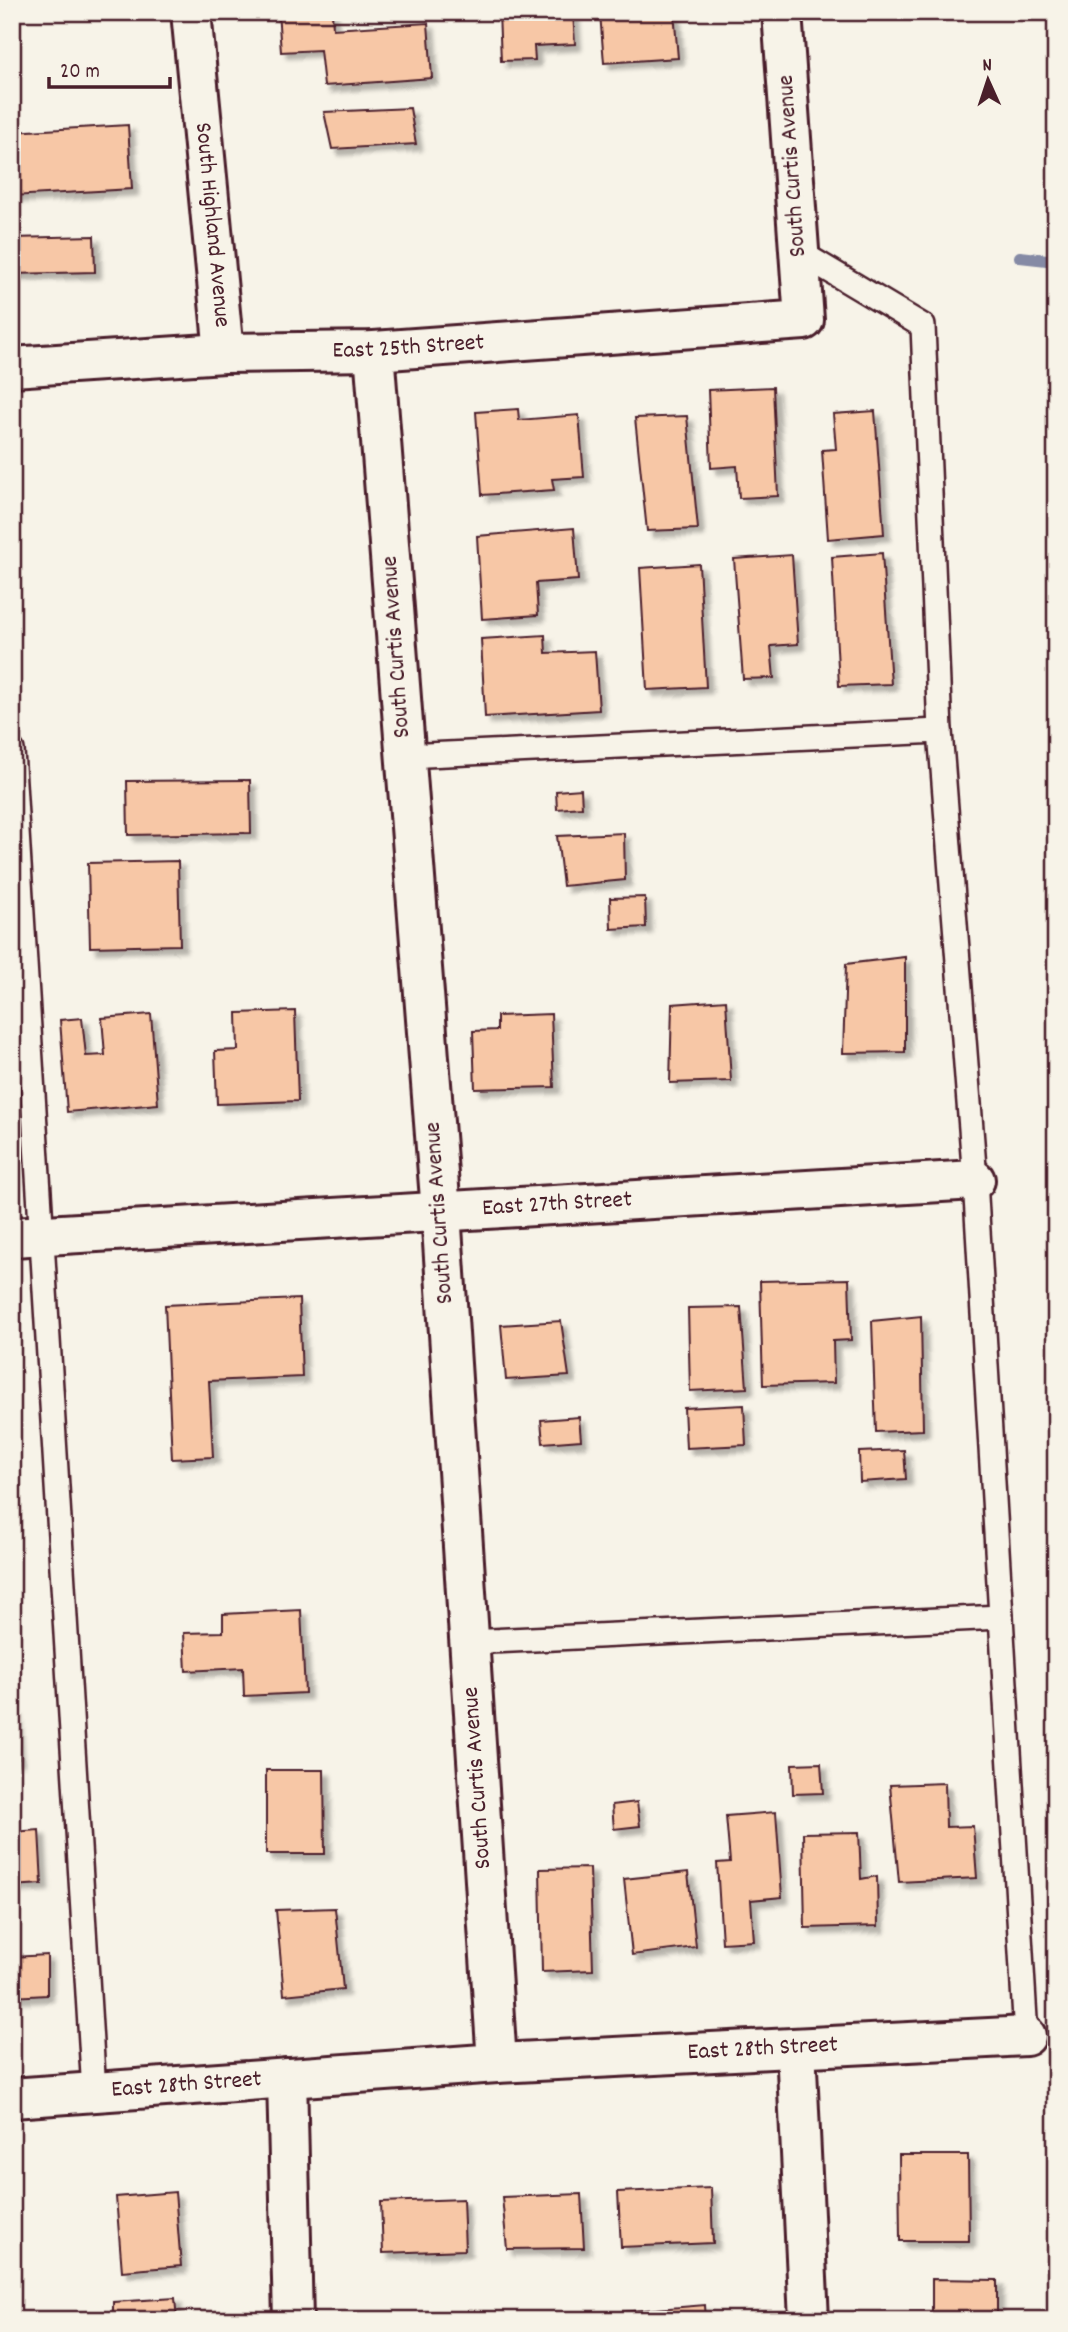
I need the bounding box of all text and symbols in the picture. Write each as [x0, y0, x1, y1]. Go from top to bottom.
scale bar [49, 46, 170, 90]
north arrow [953, 46, 1023, 116]
text: N [982, 53, 993, 80]
text: 20 m [60, 58, 100, 88]
street label: South Curtis Avenue [770, 74, 816, 258]
street label: South Highland Avenue [185, 121, 238, 329]
street label: East 25th Street [332, 326, 486, 369]
street label: South Curtis Avenue [374, 555, 420, 739]
street label: South Curtis Avenue [417, 1121, 463, 1305]
street label: East 27th Street [481, 1183, 633, 1226]
street label: South Curtis Avenue [455, 1686, 501, 1870]
street label: East 28th Street [687, 2029, 839, 2070]
street label: East 28th Street [110, 2063, 263, 2108]

